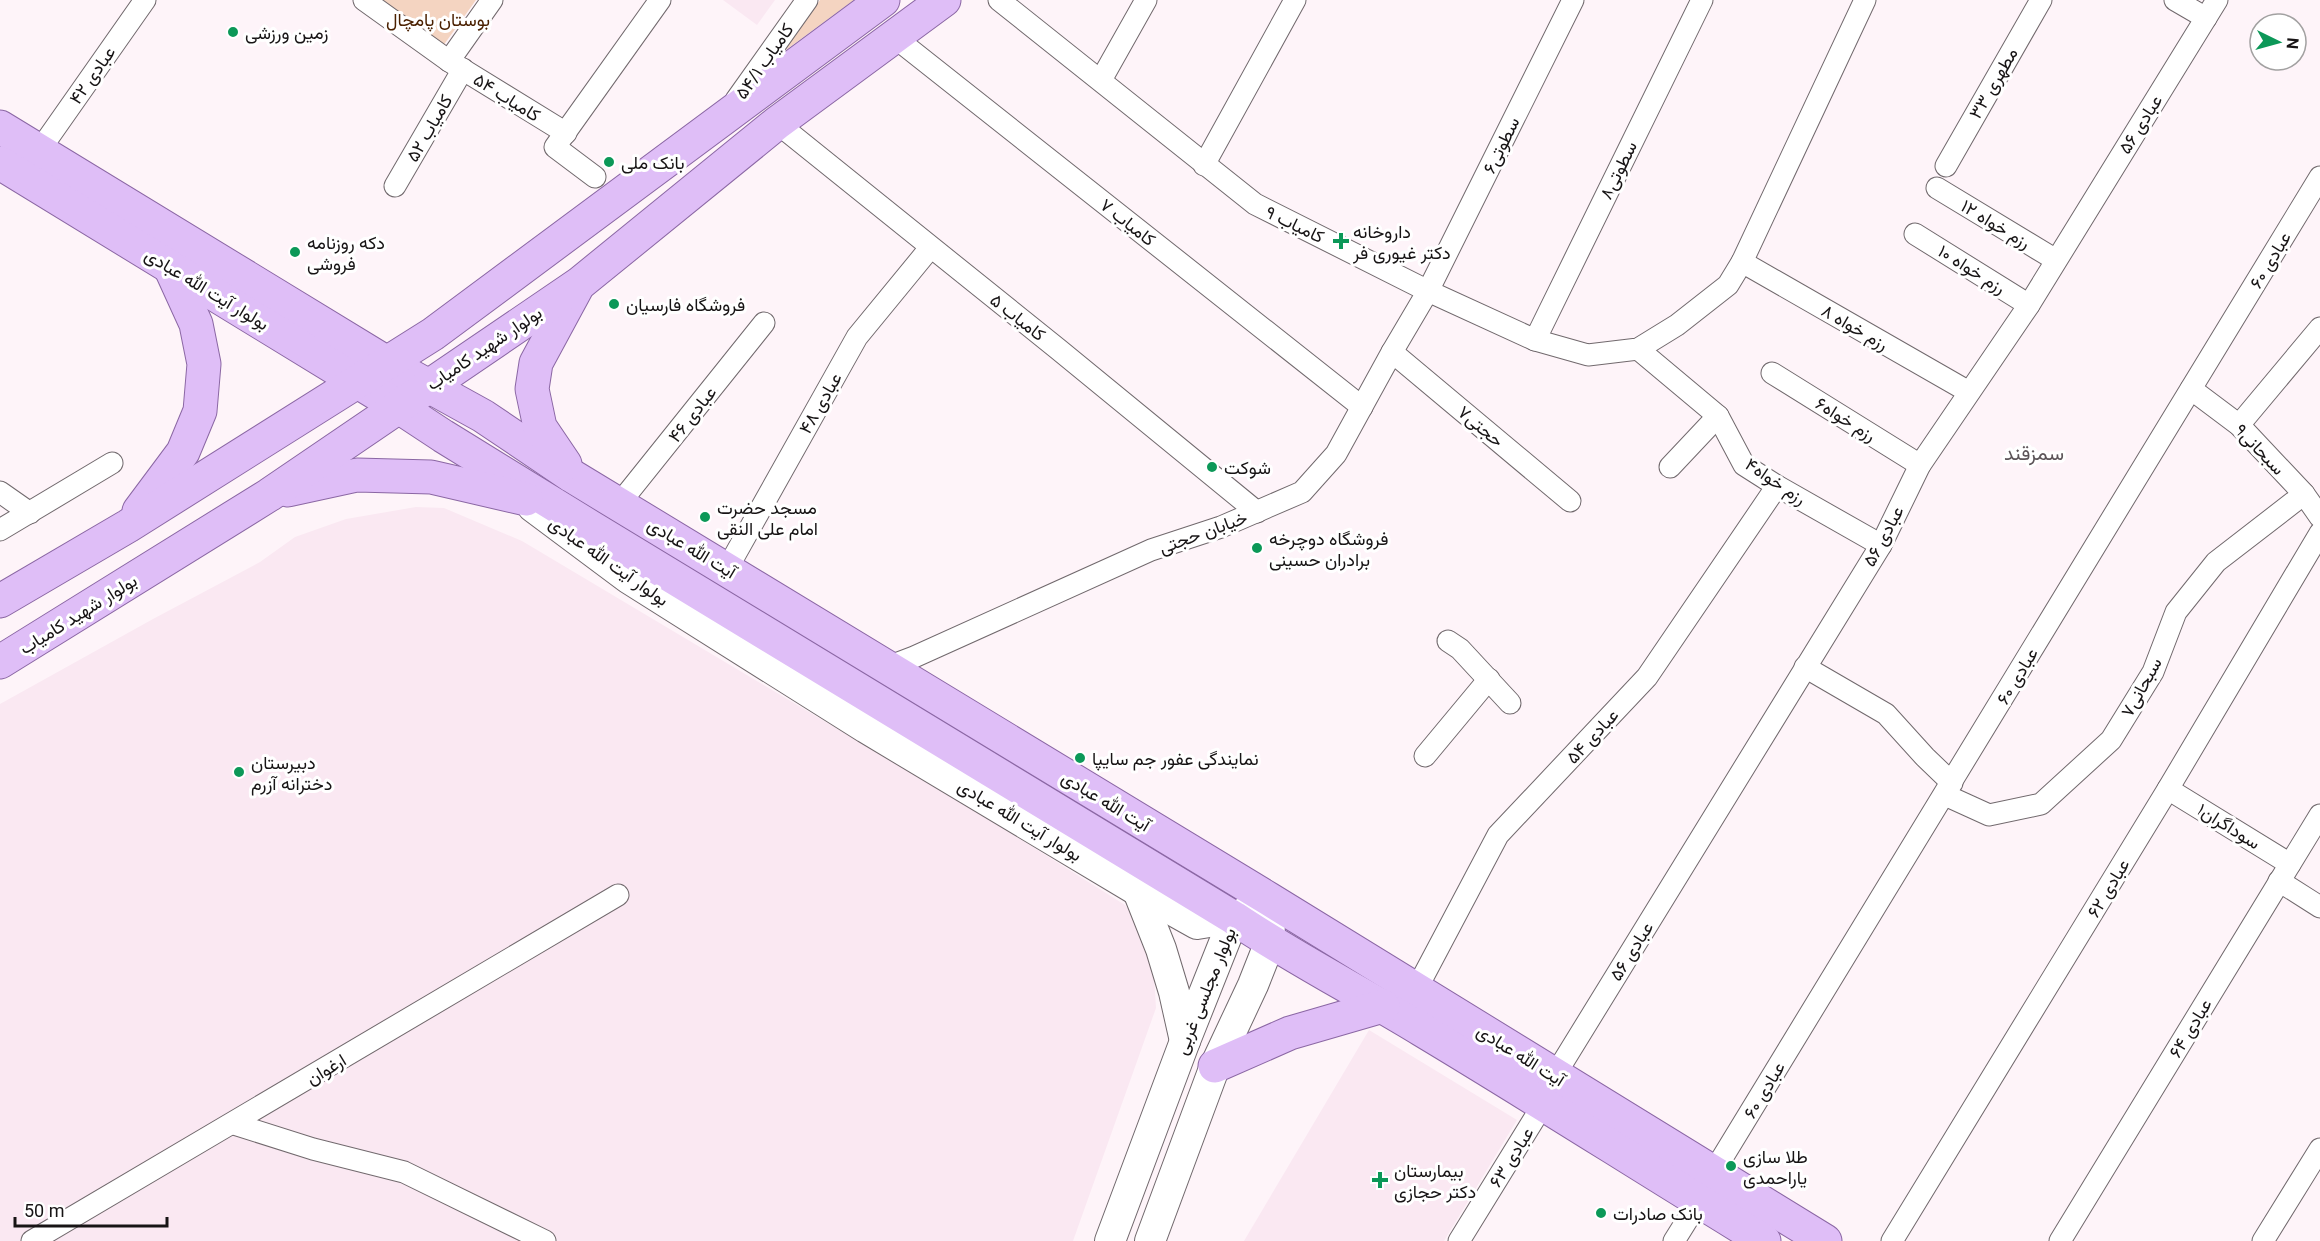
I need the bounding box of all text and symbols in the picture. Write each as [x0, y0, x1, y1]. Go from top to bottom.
park label: بوستان پامچال [386, 9, 490, 32]
north arrow [2248, 12, 2308, 72]
street label: کامیاب ۵۴/۱ [730, 19, 798, 103]
place label: زمین ورزشی [245, 22, 328, 44]
marker: زمین ورزشی [226, 25, 240, 39]
text: N [2282, 37, 2302, 50]
street label: عبادی ۴۲ [65, 42, 120, 109]
street label: مطهری ۳۳ [1964, 44, 2023, 123]
street label: کامیاب ۵۴ [470, 68, 544, 126]
street label: کامیاب ۵۲ [401, 91, 457, 165]
street label: عبادی ۵۶ [2114, 91, 2167, 158]
street label: سطوتی۶ [1478, 113, 1525, 177]
street label: سطوتی۸ [1595, 137, 1642, 203]
place label: بانک ملی [621, 152, 685, 174]
marker: بانک ملی [602, 155, 616, 169]
street label: کامیاب ۷ [1096, 194, 1160, 250]
street label: رزم خواه ۱۲ [1956, 195, 2035, 255]
street label: کامیاب ۹ [1262, 201, 1328, 247]
place label: داروخانه دکتر غیوری فر [1352, 221, 1451, 264]
street label: عبادی ۶۰ [2245, 228, 2296, 293]
place label: دکه روزنامه فروشی [307, 232, 385, 275]
marker: داروخانه دکتر غیوری فر [1334, 234, 1348, 248]
street label: رزم خواه ۱۰ [1933, 240, 2010, 300]
street label: بولوار آیت الله عبادی [141, 244, 273, 335]
marker: دکه روزنامه فروشی [288, 245, 302, 259]
street label: کامیاب ۵ [986, 289, 1050, 345]
place label: فروشگاه فارسیان [626, 294, 745, 316]
marker: فروشگاه فارسیان [607, 297, 621, 311]
street label: رزم خواه ۸ [1817, 300, 1892, 356]
street label: بولوار شهید کامیاب [422, 302, 546, 395]
street label: عبادی ۴۸ [794, 369, 847, 438]
street label: عبادی ۴۶ [664, 382, 721, 447]
street label: رزم خواه۶ [1811, 392, 1880, 447]
street label: حجتی۷ [1453, 401, 1508, 452]
street label: سبحانی۹ [2230, 419, 2289, 480]
district label: سمزقند [2004, 441, 2064, 466]
street label: رزم خواه۴ [1741, 453, 1810, 511]
place label: شوكت [1224, 457, 1271, 479]
marker: شوكت [1205, 460, 1219, 474]
place label: مسجد حضرت امام علی النقی [717, 497, 818, 541]
street label: عبادی ۵۶ [1858, 502, 1909, 570]
street label: خیابان حجتی [1156, 506, 1250, 559]
marker: مسجد حضرت امام علی النقی [698, 510, 712, 524]
street label: بولوار آیت الله عبادی [545, 512, 673, 611]
street label: آیت الله عبادی [643, 513, 742, 584]
place label: فروشگاه دوچرخه برادران حسینی [1269, 528, 1388, 571]
marker: فروشگاه دوچرخه برادران حسینی [1250, 541, 1264, 555]
street label: بولوار شهید کامیاب [15, 570, 141, 659]
street label: عبادی ۶۰ [1992, 644, 2043, 709]
street label: سبحانی۷ [2116, 654, 2167, 721]
street label: عبادی ۵۴ [1561, 704, 1623, 768]
place label: نمایندگی عفور جم سایپا [1092, 748, 1259, 771]
marker: نمایندگی عفور جم سایپا [1073, 751, 1087, 765]
place label: دبیرستان دخترانه آزرم [251, 752, 332, 796]
marker: دبیرستان دخترانه آزرم [232, 765, 246, 779]
street label: آیت الله عبادی [1057, 766, 1156, 837]
street label: بولوار آیت الله عبادی [954, 775, 1086, 866]
street label: سوداگران۱ [2193, 798, 2264, 854]
street label: عبادی ۶۲ [2082, 855, 2134, 921]
street label: عبادی ۵۶ [1605, 918, 1658, 985]
street label: بولوار مجلسی غربی [1170, 925, 1241, 1058]
street label: عبادی ۶۴ [2164, 995, 2217, 1062]
street label: آیت الله عبادی [1473, 1020, 1570, 1092]
street label: ارغوان [302, 1049, 350, 1090]
street label: عبادی ۶۰ [1739, 1058, 1790, 1123]
street label: عبادی ۶۳ [1484, 1123, 1538, 1191]
place label: طلا سازی یاراحمدی [1743, 1146, 1808, 1189]
marker: طلا سازی یاراحمدی [1724, 1159, 1738, 1173]
place label: بیمارستان دکتر حجازی [1394, 1160, 1476, 1203]
marker: بیمارستان دکتر حجازی [1371, 1171, 1389, 1189]
scale bar [15, 1190, 166, 1228]
text: 50 m [24, 1200, 64, 1221]
place label: بانک صادرات [1613, 1203, 1703, 1225]
marker: بانک صادرات [1594, 1206, 1608, 1220]

